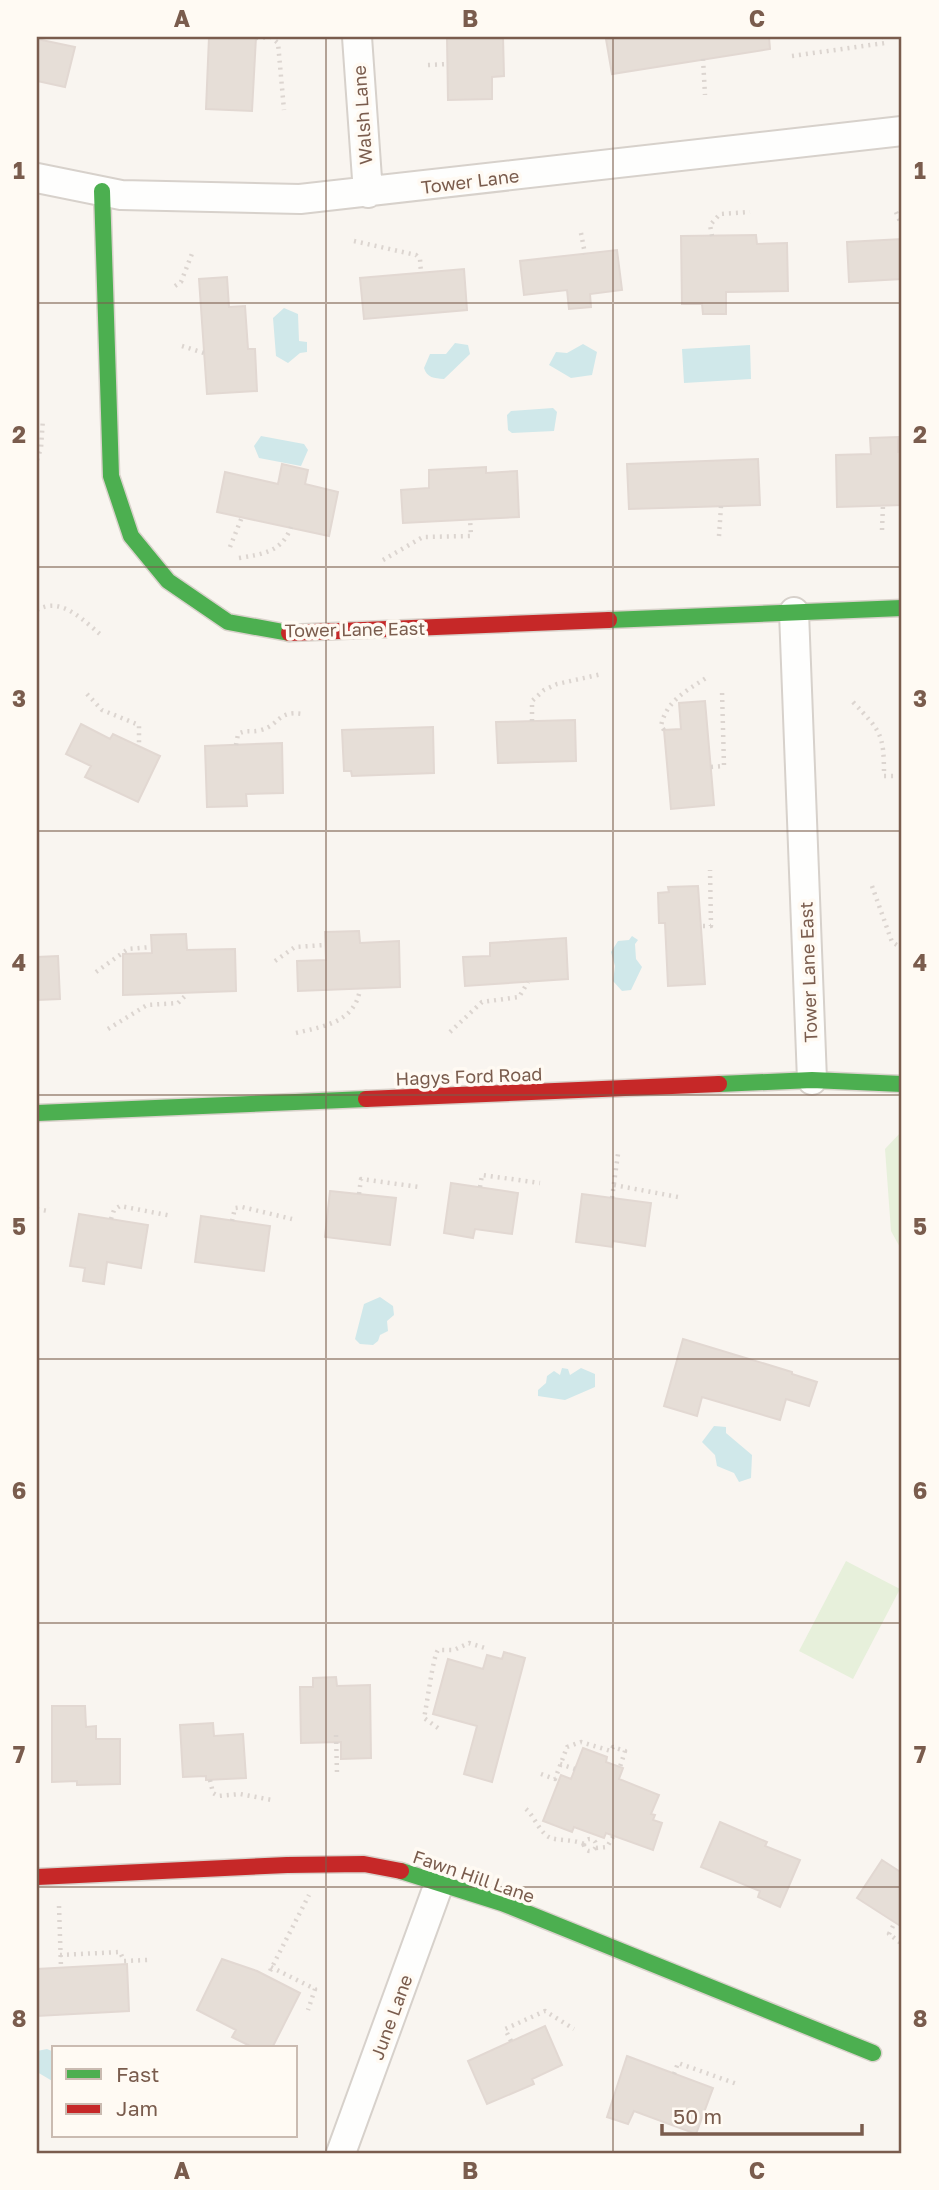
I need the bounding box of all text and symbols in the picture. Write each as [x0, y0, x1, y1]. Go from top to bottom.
text: A [174, 4, 191, 32]
text: B [462, 4, 478, 32]
text: C [749, 4, 765, 32]
street label: Walsh Lane [348, 64, 376, 166]
text: 1 [13, 156, 25, 184]
text: 1 [914, 156, 926, 184]
street label: Tower Lane [420, 164, 520, 198]
text: 2 [12, 420, 26, 448]
text: 2 [913, 420, 927, 448]
street label: Tower Lane East [284, 617, 426, 641]
text: 3 [12, 684, 26, 712]
text: 3 [913, 684, 927, 712]
street label: Tower Lane East [795, 901, 821, 1043]
text: 4 [12, 948, 26, 976]
text: 4 [913, 948, 927, 976]
street label: Hagys Ford Road [395, 1062, 543, 1090]
text: 5 [12, 1212, 26, 1240]
text: 5 [913, 1212, 927, 1240]
text: 6 [12, 1476, 26, 1504]
text: 6 [913, 1476, 927, 1504]
text: 7 [13, 1740, 25, 1768]
text: 7 [914, 1740, 926, 1768]
street label: Fawn Hill Lane [410, 1845, 538, 1907]
street label: June Lane [365, 1971, 417, 2063]
text: 8 [12, 2004, 26, 2032]
text: 8 [913, 2004, 927, 2032]
legend [52, 2046, 298, 2138]
text: Fast [116, 2061, 159, 2087]
scale bar [662, 2092, 862, 2136]
text: Jam [116, 2095, 158, 2121]
text: 50 m [673, 2103, 722, 2129]
text: A [174, 2156, 191, 2184]
text: B [462, 2156, 478, 2184]
text: C [749, 2156, 765, 2184]

